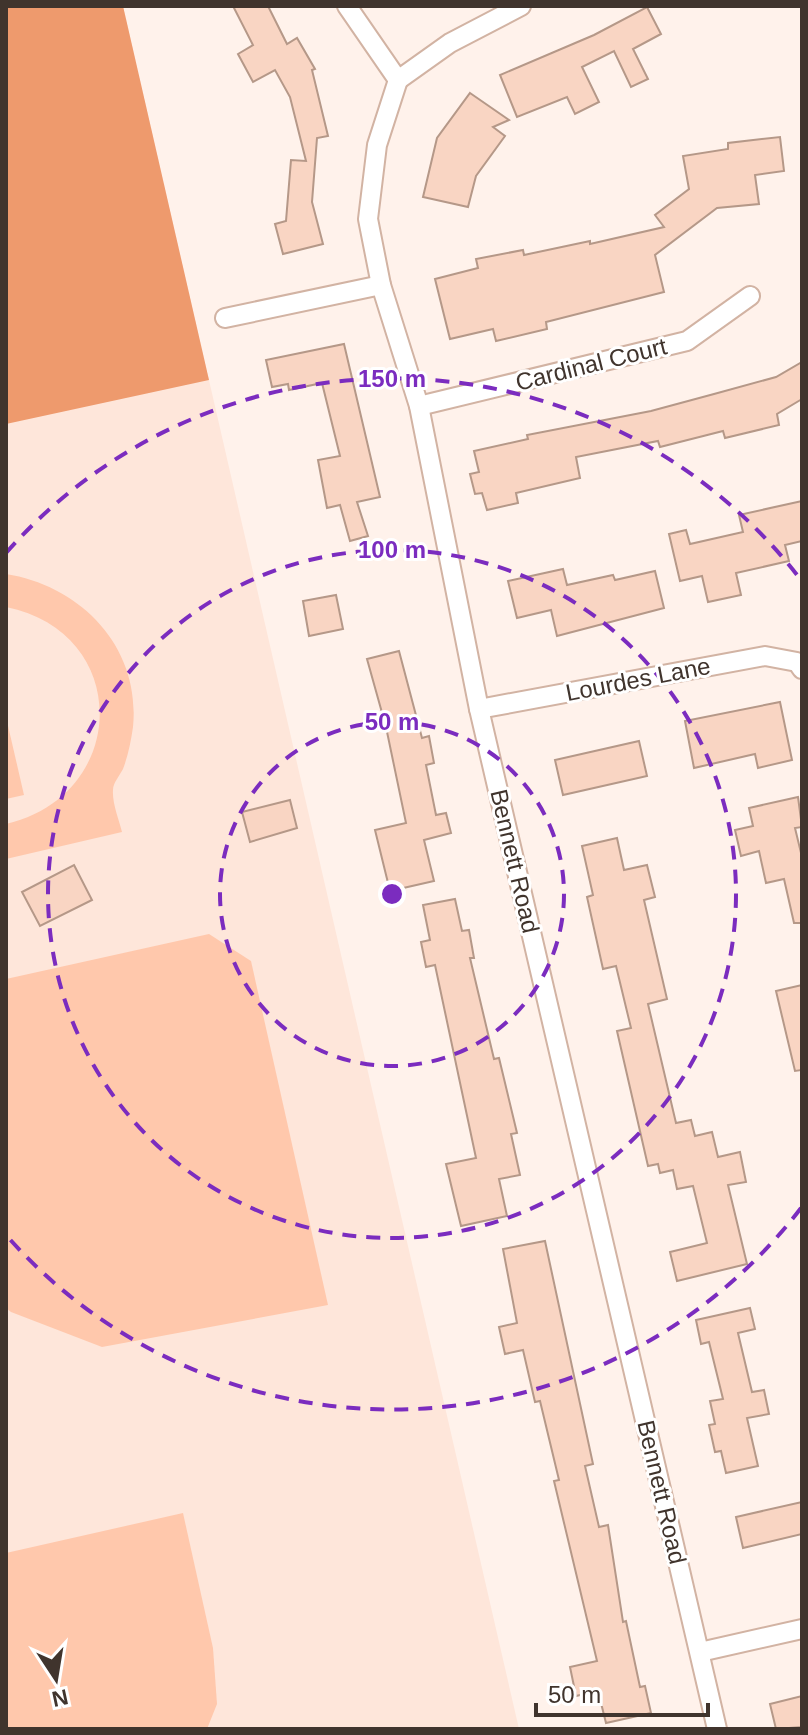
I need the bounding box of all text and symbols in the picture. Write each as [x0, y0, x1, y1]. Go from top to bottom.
street label: Cardinal Court [513, 332, 670, 396]
text: 150 m [358, 365, 426, 392]
text: 100 m [358, 536, 426, 563]
street label: Lourdes Lane [563, 652, 713, 706]
text: 50 m [365, 708, 419, 735]
street label: Bennett Road [485, 786, 545, 936]
centre of rings [378, 880, 406, 908]
street label: Bennett Road [632, 1417, 692, 1567]
north arrow [16, 1639, 96, 1719]
scale bar [536, 1667, 708, 1717]
text: 50 m [548, 1681, 601, 1708]
text: N [50, 1684, 70, 1712]

